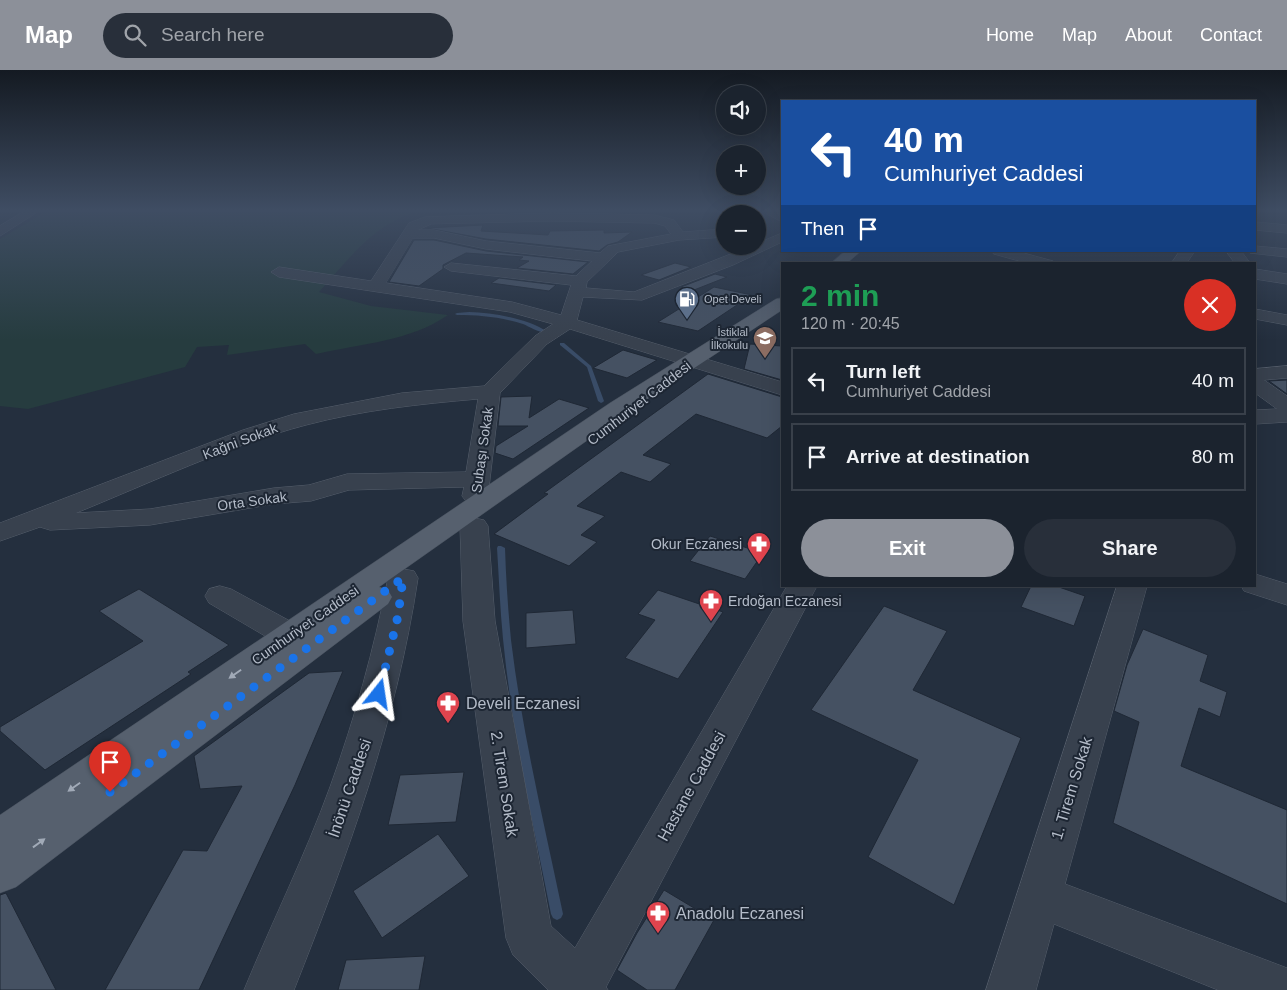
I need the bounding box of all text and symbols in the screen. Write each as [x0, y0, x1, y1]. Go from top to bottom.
search box [103, 13, 453, 58]
text: Map [25, 21, 73, 48]
icon: search [121, 21, 149, 49]
text: Search here [161, 24, 265, 45]
text: Home [986, 25, 1034, 45]
text: Map [1062, 25, 1097, 45]
text: About [1125, 25, 1172, 45]
text: Contact [1200, 25, 1262, 45]
map controls [716, 85, 766, 255]
button: sound [716, 85, 766, 135]
icon: left [801, 120, 866, 185]
text: 40 m [884, 120, 964, 159]
button: + [716, 145, 766, 195]
text: Cumhuriyet Caddesi [884, 161, 1083, 186]
button: − [716, 205, 766, 255]
icon: arrive [854, 215, 882, 243]
text: Then [801, 218, 844, 239]
text: 2 min [801, 279, 879, 312]
button: close [1184, 279, 1236, 331]
fuel station icon: Opet Develi [674, 286, 700, 320]
place label: Opet Develi [704, 293, 761, 305]
text: 120 m · 20:45 [801, 315, 900, 332]
school or university icon: İstiklal İlkokulu [752, 325, 778, 359]
place label: İstiklal İlkokulu [711, 326, 748, 351]
street label: Cumhuriyet Caddesi [584, 358, 694, 448]
text: Turn left [846, 361, 921, 382]
icon: left [803, 367, 831, 395]
text: 40 m [1192, 370, 1234, 391]
text: Cumhuriyet Caddesi [846, 383, 991, 400]
street label: Subaşı Sokak [468, 405, 496, 494]
street label: Kağni Sokak [200, 419, 280, 463]
icon: arrive [803, 443, 831, 471]
text: Arrive at destination [846, 446, 1030, 467]
text: 80 m [1192, 446, 1234, 467]
street label: Orta Sokak [216, 488, 289, 514]
button: Exit [801, 519, 1014, 577]
button: Share [1024, 519, 1236, 577]
pharmacy icon: Okur Eczanesi [746, 531, 772, 565]
place label: Okur Eczanesi [651, 536, 742, 552]
street label: Cumhuriyet Caddesi [248, 582, 362, 668]
pharmacy icon: Erdoğan Eczanesi [698, 588, 724, 622]
place label: Erdoğan Eczanesi [728, 593, 842, 609]
position arrow [352, 667, 404, 719]
one-way arrow [229, 668, 242, 679]
pharmacy icon: Develi Eczanesi [435, 690, 461, 724]
place label: Develi Eczanesi [466, 695, 580, 712]
street label: Hastane Caddesi [654, 728, 729, 844]
street label: 2. Tirem Sokak [488, 730, 521, 839]
street label: 1. Tirem Sokak [1048, 734, 1095, 842]
street label: İnönü Caddesi [324, 736, 374, 840]
pin [89, 741, 131, 792]
icon: arrive [96, 748, 124, 776]
one-way arrow [67, 782, 81, 792]
one-way arrow [32, 838, 46, 848]
pharmacy icon: Anadolu Eczanesi [645, 900, 671, 934]
place label: Anadolu Eczanesi [676, 905, 804, 922]

